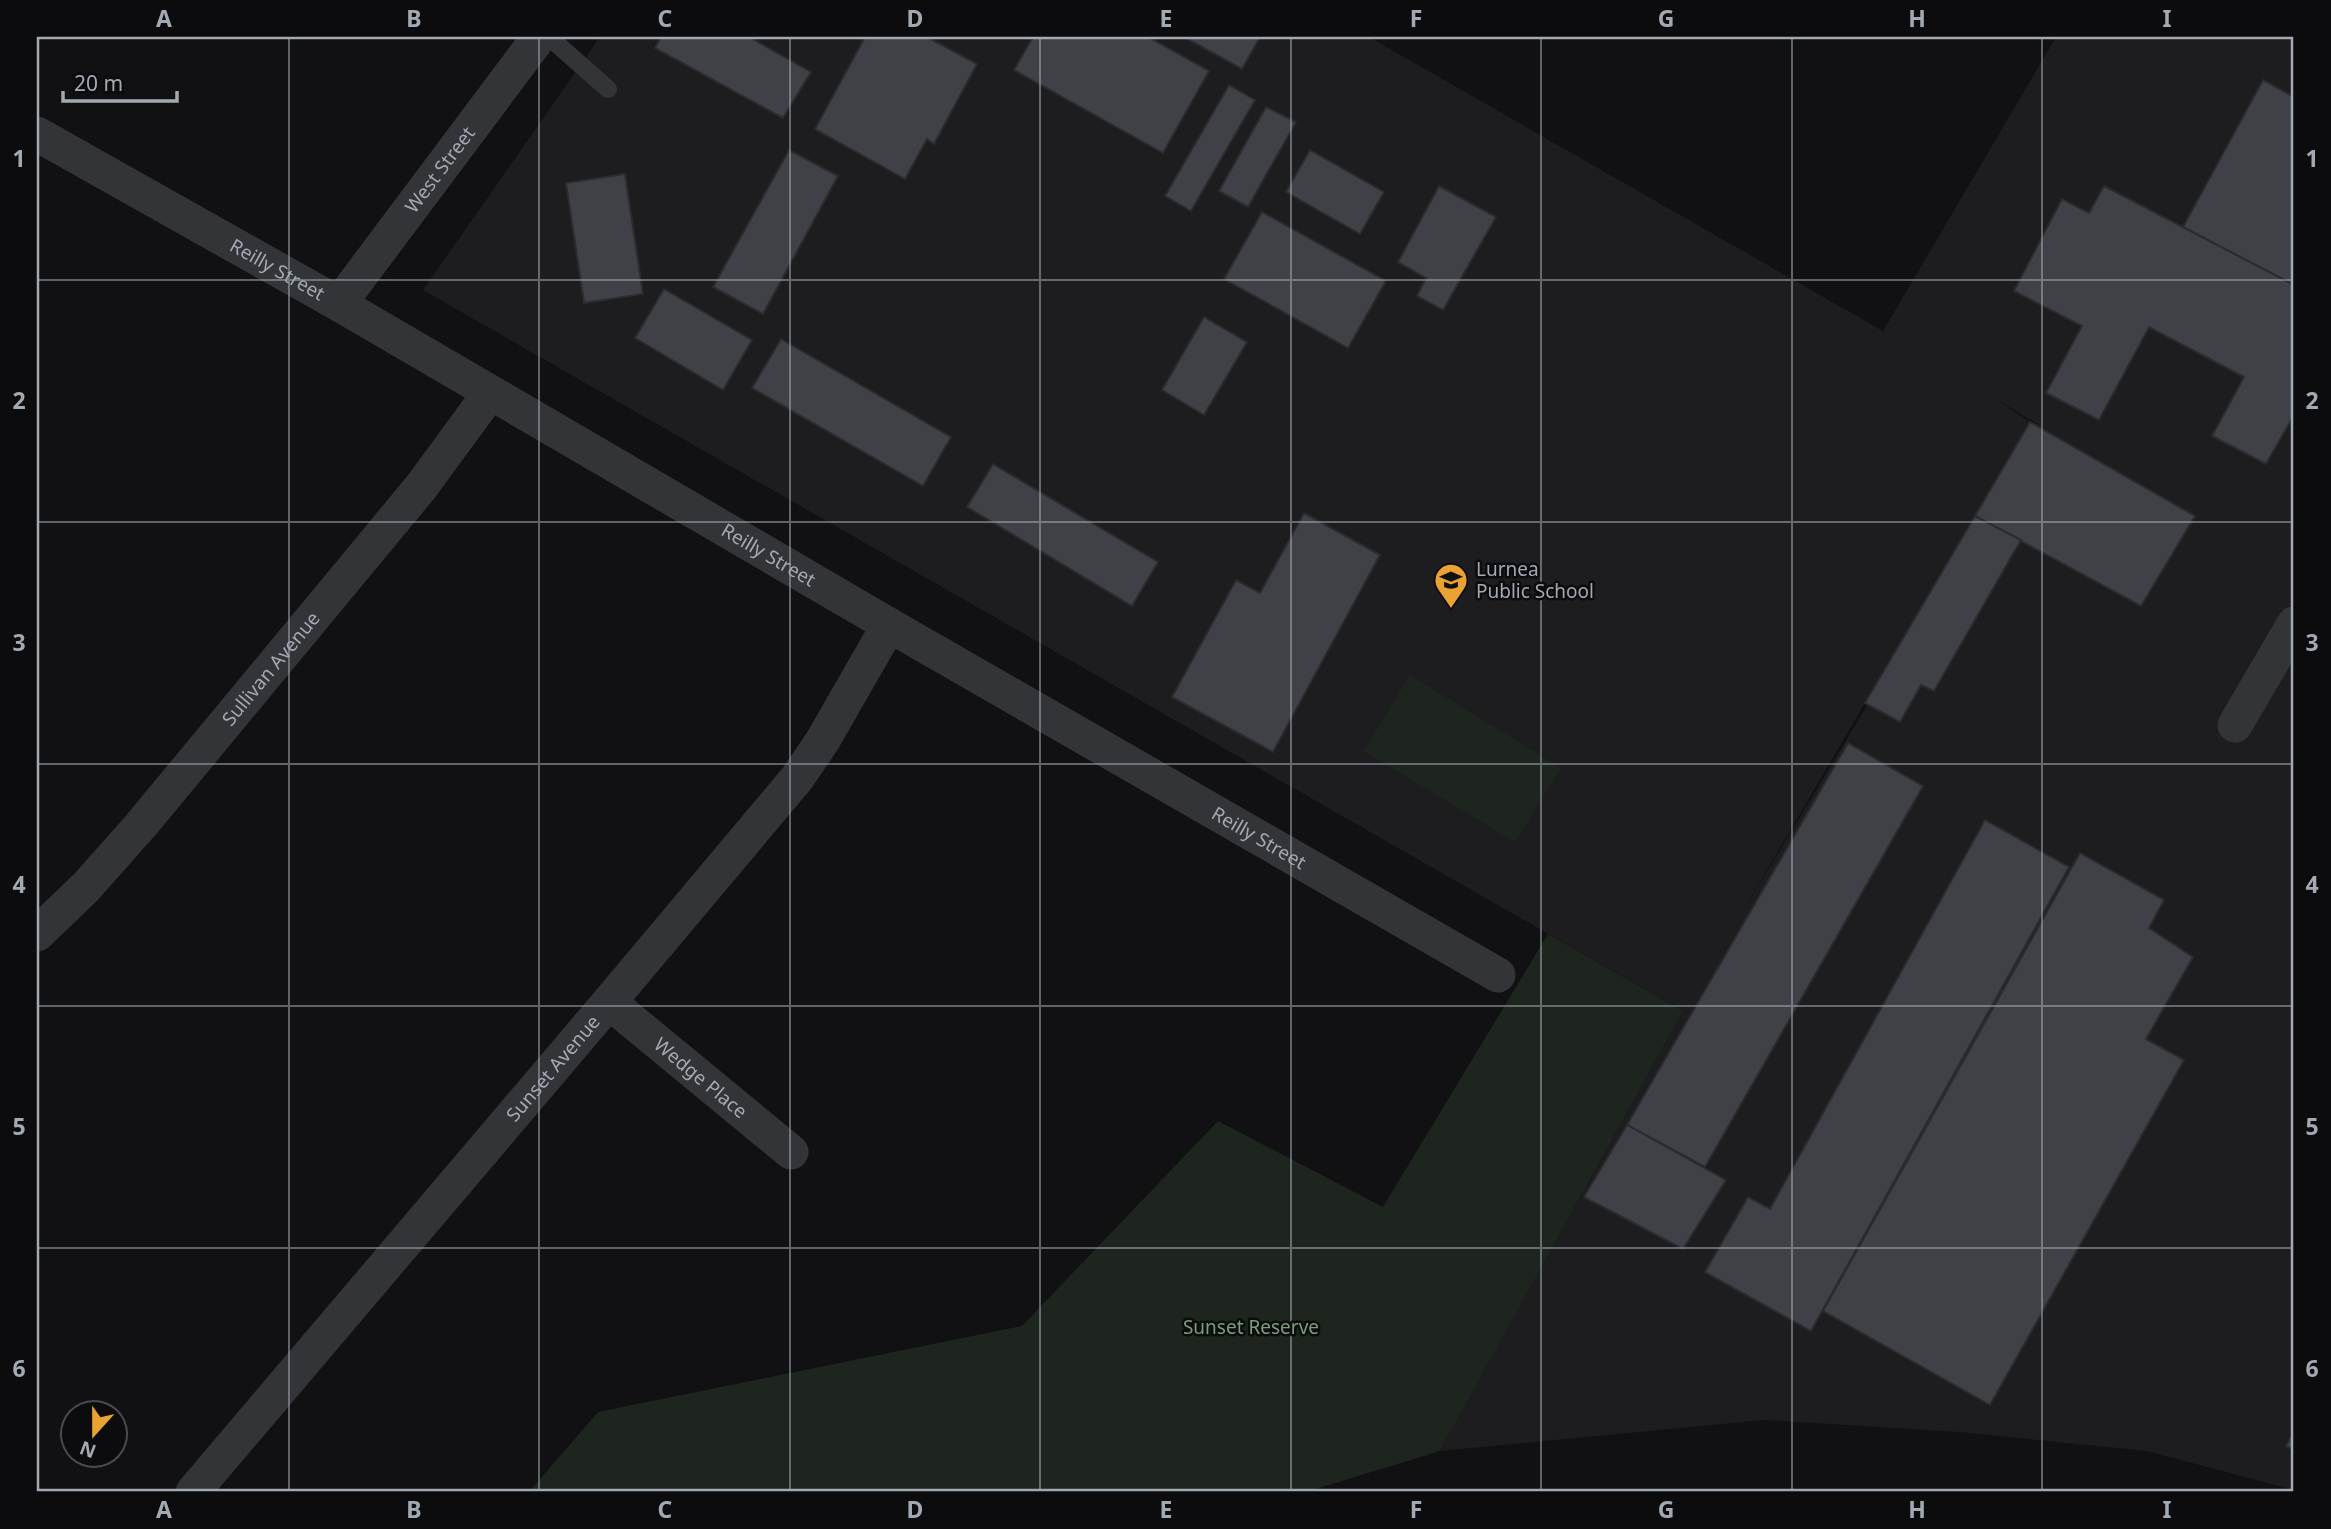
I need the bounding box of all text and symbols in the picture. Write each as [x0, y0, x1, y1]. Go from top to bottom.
text: A [156, 2, 172, 34]
text: B [406, 2, 422, 34]
text: C [658, 2, 673, 34]
text: D [907, 2, 923, 34]
text: E [1160, 2, 1172, 34]
text: F [1410, 2, 1422, 34]
text: G [1658, 2, 1674, 34]
text: H [1908, 2, 1926, 34]
text: I [2163, 2, 2172, 34]
scale bar [63, 60, 177, 104]
text: 20 m [74, 69, 123, 97]
street label: West Street [399, 121, 481, 218]
text: 1 [12, 142, 26, 174]
text: 1 [2305, 142, 2319, 174]
street label: Reilly Street [225, 232, 330, 307]
text: 2 [12, 384, 26, 416]
text: 2 [2305, 384, 2319, 416]
street label: Reilly Street [717, 517, 821, 593]
place label: Lurnea Public School [1476, 556, 1594, 604]
school or university icon: Lurnea Public School [1432, 561, 1470, 610]
street label: Sullivan Avenue [216, 606, 326, 731]
text: 3 [12, 626, 26, 658]
text: 3 [2305, 626, 2319, 658]
street label: Reilly Street [1207, 800, 1311, 875]
text: 4 [12, 868, 26, 900]
text: 4 [2305, 868, 2319, 900]
street label: Sunset Avenue [500, 1009, 606, 1127]
street label: Wedge Place [649, 1031, 753, 1124]
text: 5 [12, 1110, 26, 1142]
text: 5 [2305, 1110, 2319, 1142]
park label: Sunset Reserve [1183, 1314, 1319, 1340]
text: 6 [12, 1352, 26, 1384]
text: 6 [2305, 1352, 2319, 1384]
north arrow [60, 1400, 130, 1470]
text: N [76, 1435, 100, 1465]
text: A [156, 1493, 172, 1525]
text: B [406, 1493, 422, 1525]
text: C [658, 1493, 673, 1525]
text: D [907, 1493, 923, 1525]
text: E [1160, 1493, 1172, 1525]
text: F [1410, 1493, 1422, 1525]
text: G [1658, 1493, 1674, 1525]
text: H [1908, 1493, 1926, 1525]
text: I [2163, 1493, 2172, 1525]

